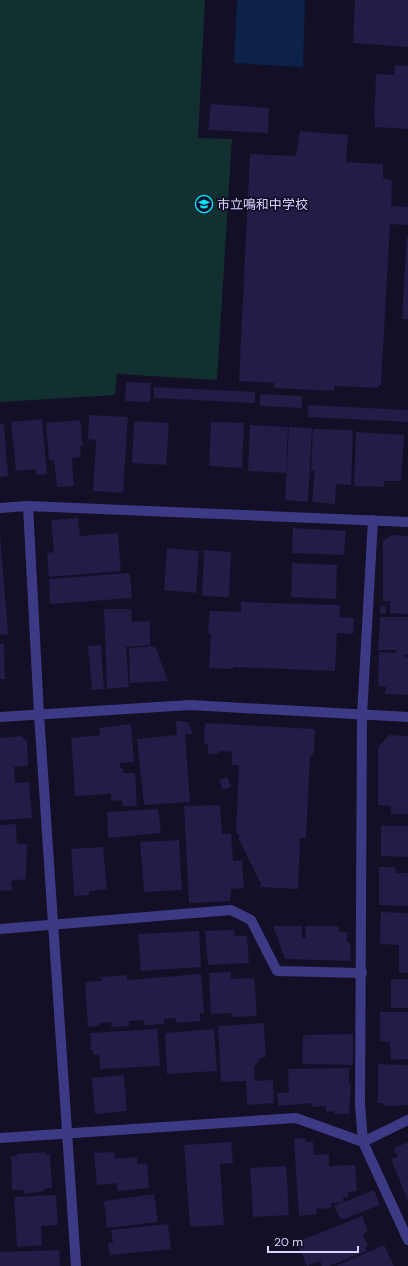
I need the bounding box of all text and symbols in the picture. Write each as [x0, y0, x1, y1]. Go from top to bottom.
school or university icon: 市立鳴和中学校 [194, 194, 214, 214]
place label: 市立鳴和中学校 [217, 196, 308, 213]
scale bar [268, 1228, 358, 1254]
text: 20 m [274, 1234, 303, 1250]

